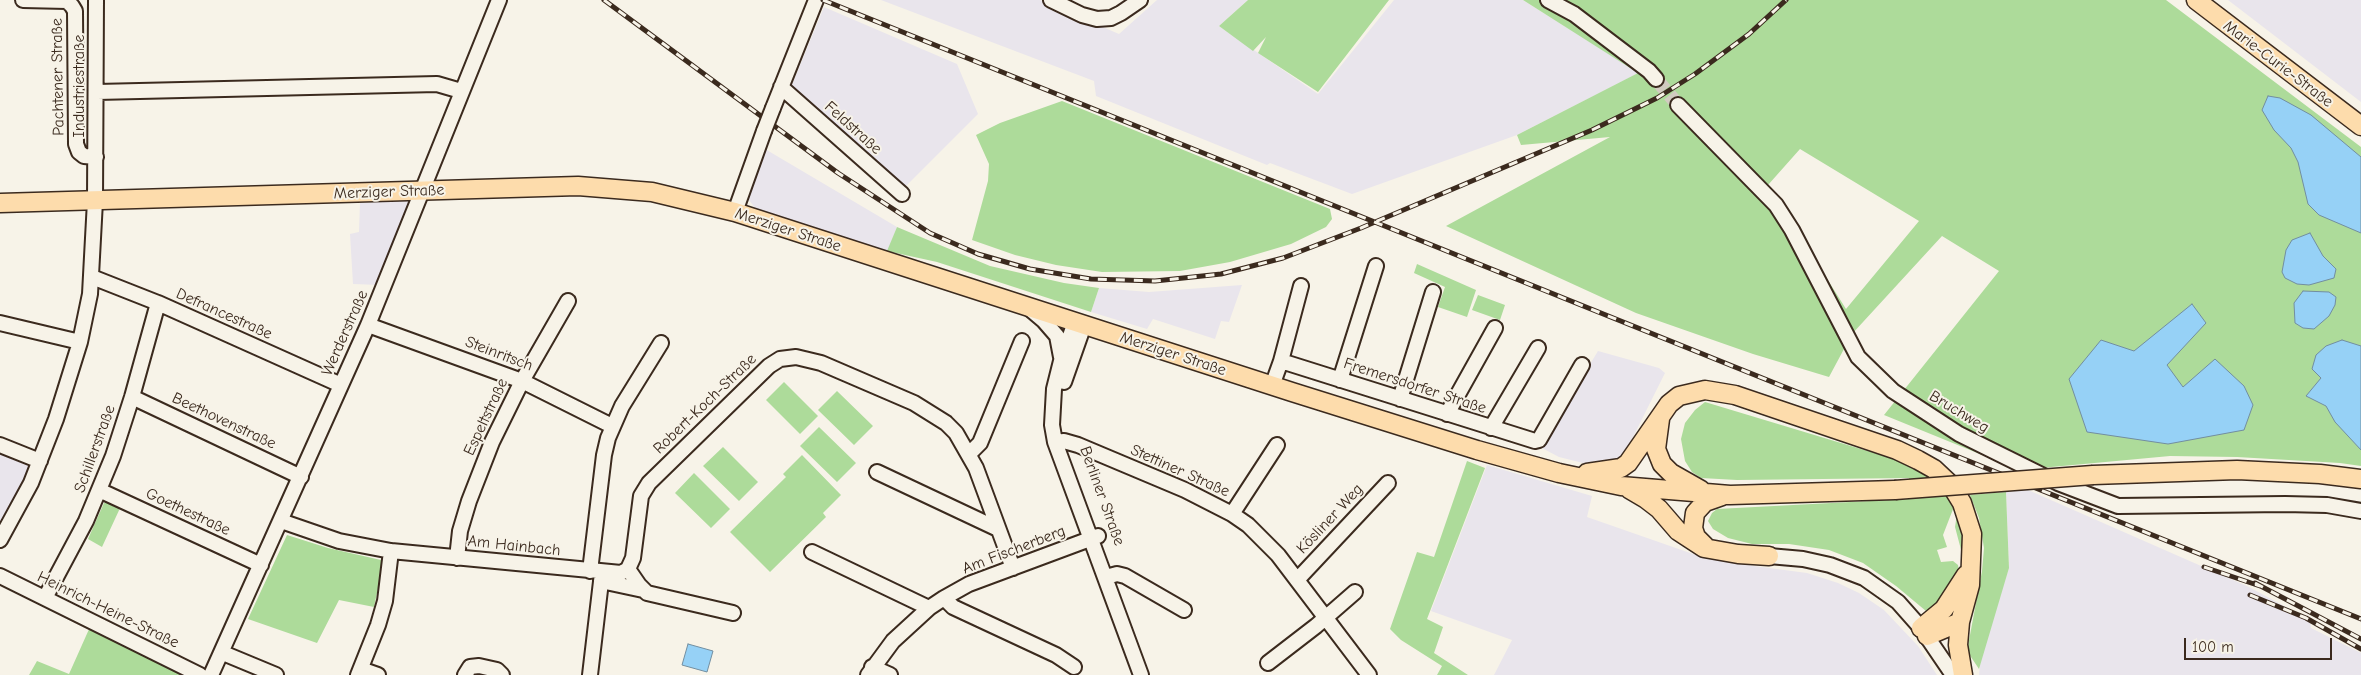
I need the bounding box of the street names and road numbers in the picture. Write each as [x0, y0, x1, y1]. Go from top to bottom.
street label: Marie-Curie-Straße [2219, 16, 2337, 112]
street label: Pachtener Straße [47, 18, 69, 136]
street label: Industriestraße [69, 35, 89, 137]
street label: Feldstraße [820, 97, 886, 159]
street label: Merziger Straße [333, 180, 445, 204]
street label: Merziger Straße [732, 204, 844, 256]
street label: Defrancestraße [173, 284, 275, 344]
street label: Werderstraße [318, 287, 372, 379]
street label: Merziger Straße [1117, 328, 1229, 380]
street label: Steinritsch [462, 332, 536, 376]
street label: Robert-Koch-Straße [649, 350, 761, 458]
street label: Fremersdorfer Straße [1341, 354, 1489, 418]
street label: Espeltstraße [460, 375, 512, 459]
street label: Bruchweg [1926, 387, 1992, 437]
street label: Beethovenstraße [169, 389, 279, 453]
street label: Schillerstraße [70, 402, 120, 496]
street label: Stettiner Straße [1127, 441, 1233, 501]
street label: Berliner Straße [1075, 444, 1129, 548]
street label: Kösliner Weg [1293, 480, 1367, 558]
street label: Goethestraße [143, 484, 233, 540]
street label: Am Fischerberg [960, 522, 1068, 578]
street label: Am Hainbach [467, 532, 561, 560]
street label: Heinrich-Heine-Straße [34, 567, 182, 653]

